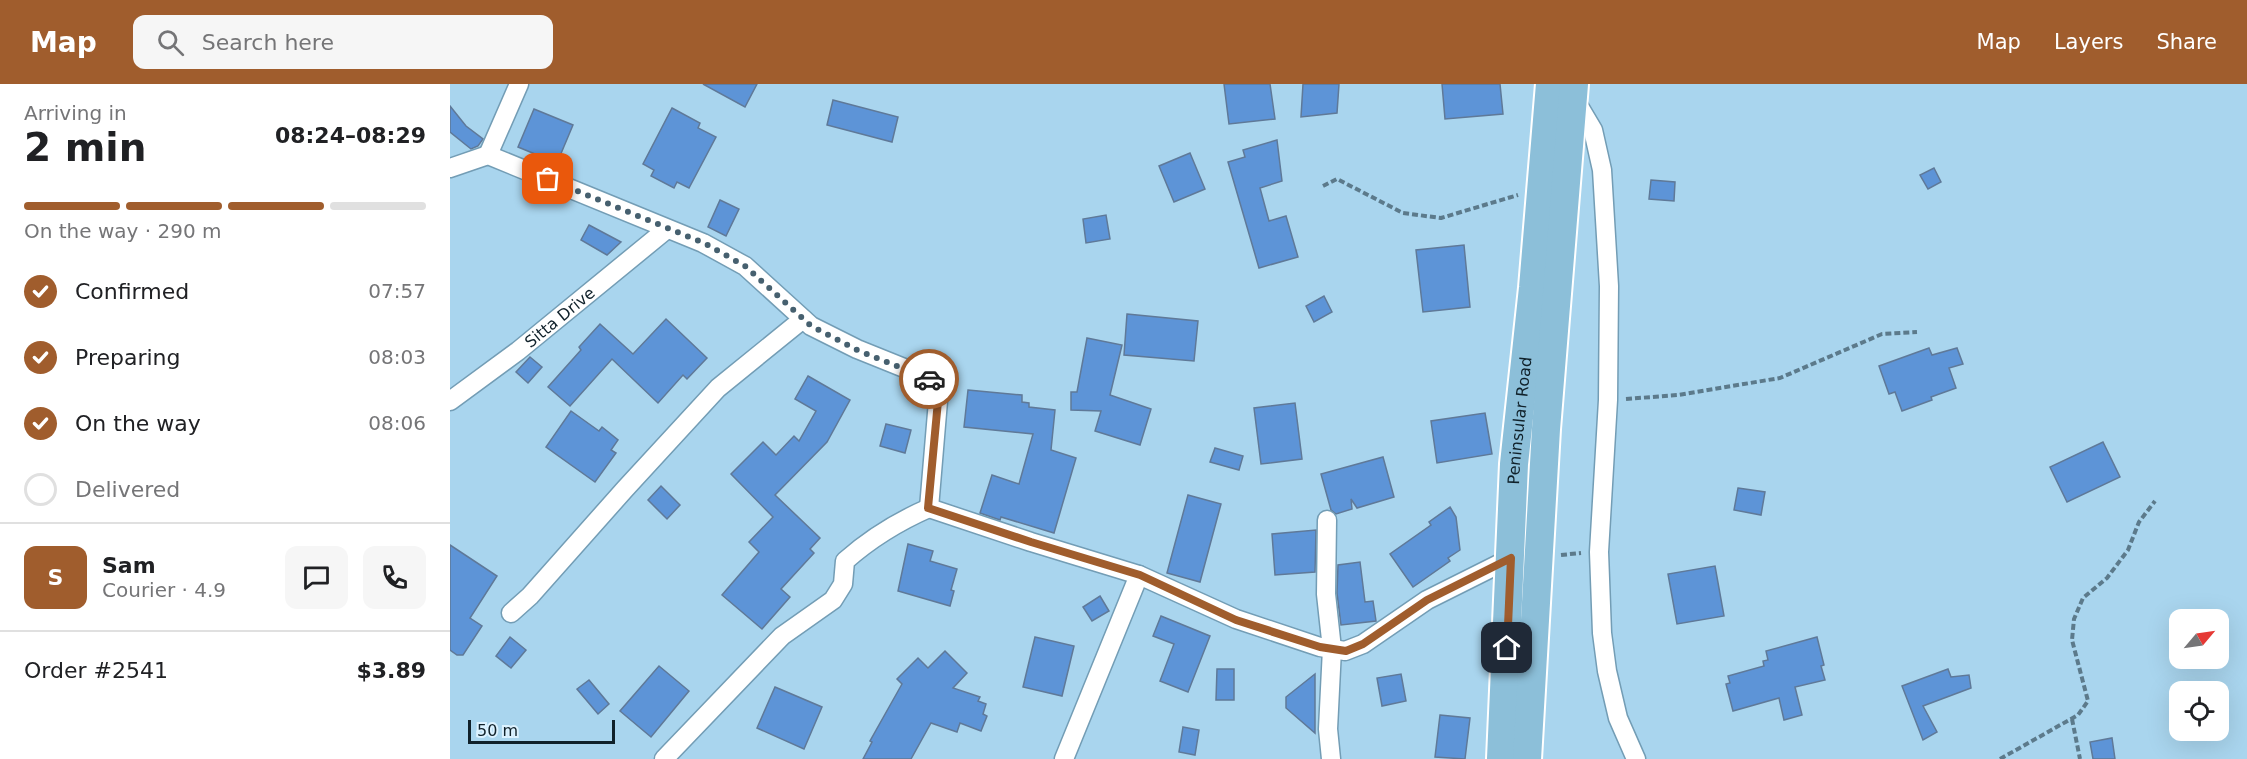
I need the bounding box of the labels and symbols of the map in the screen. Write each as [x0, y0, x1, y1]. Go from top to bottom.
pin [522, 153, 573, 204]
street label: Sitta Drive [521, 283, 599, 352]
courier [899, 349, 959, 409]
street label: Peninsular Road [1504, 356, 1536, 485]
north arrow [2169, 609, 2229, 669]
pin [1481, 622, 1532, 673]
scale bar [468, 717, 615, 744]

